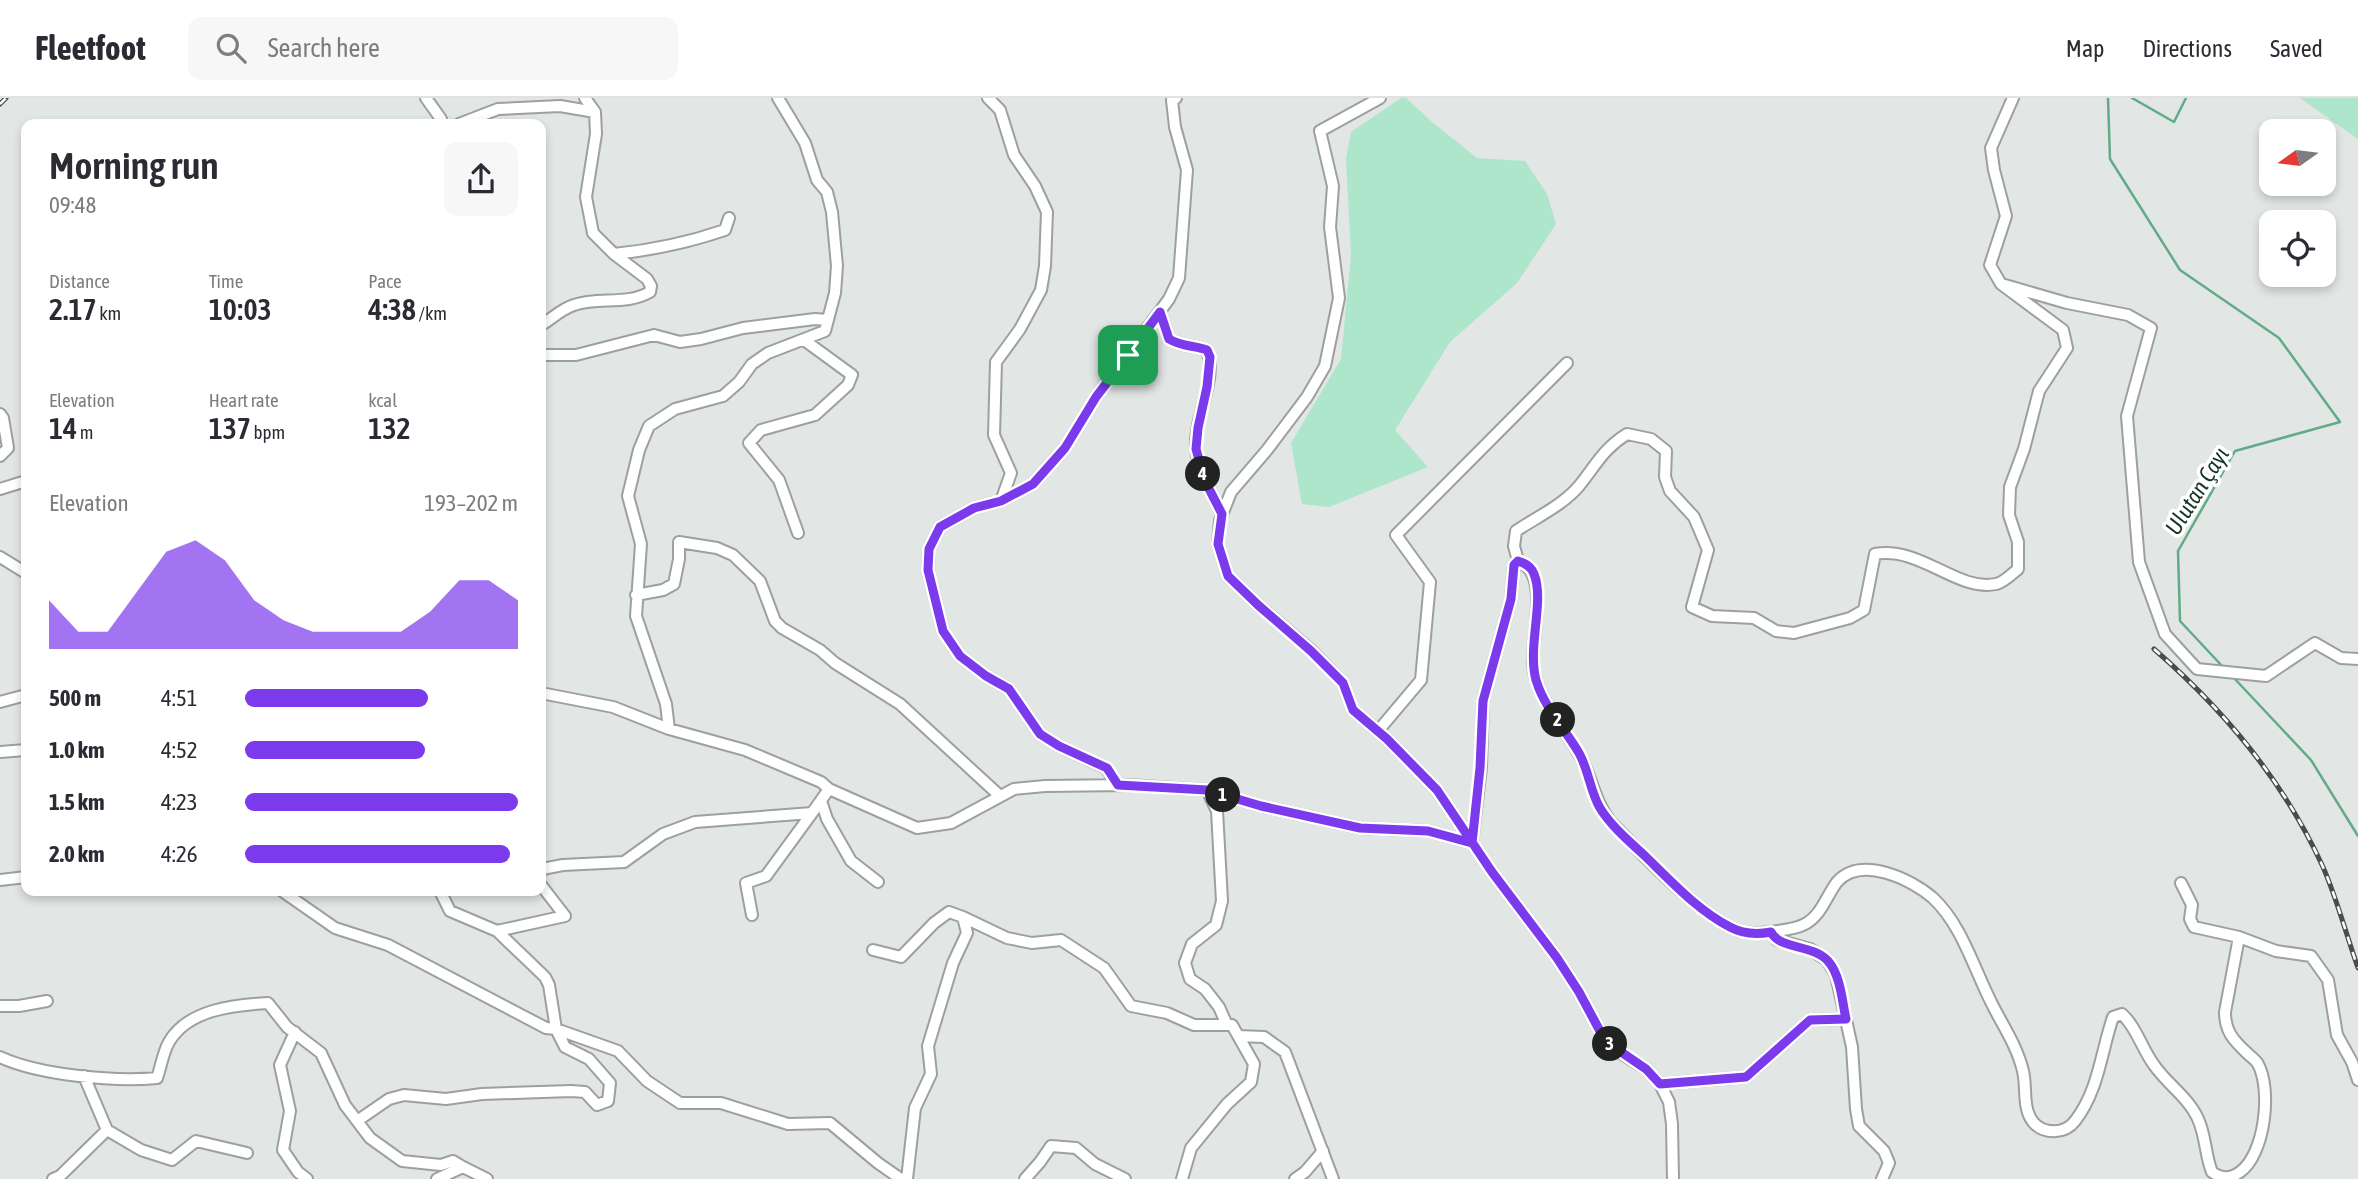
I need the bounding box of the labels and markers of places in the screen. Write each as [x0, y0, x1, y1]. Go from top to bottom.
pin [1098, 325, 1158, 385]
pin: 4 [1186, 456, 1220, 492]
pin: 2 [1540, 702, 1576, 738]
pin: 1 [1206, 778, 1240, 812]
pin: 3 [1592, 1026, 1628, 1062]

